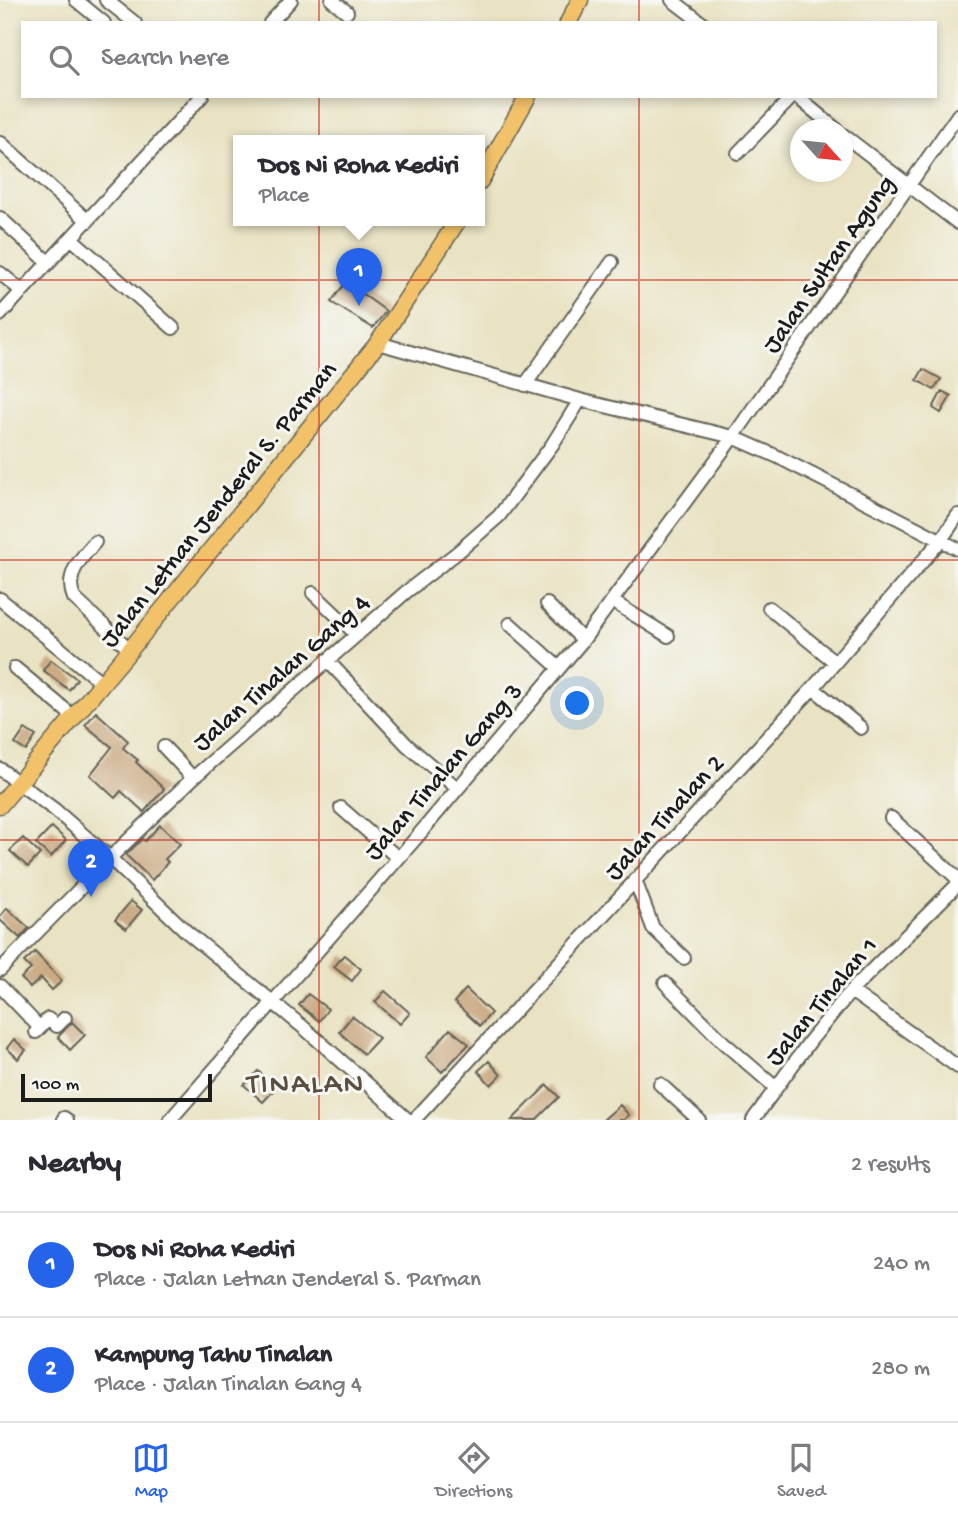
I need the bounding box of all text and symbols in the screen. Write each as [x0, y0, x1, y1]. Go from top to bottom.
search box [21, 21, 937, 98]
icon: search [45, 41, 83, 79]
text: Search here [101, 44, 229, 75]
north arrow [790, 119, 853, 182]
popup [233, 135, 485, 226]
text: Dos Ni Roha Kediri [259, 152, 459, 183]
street label: Jalan Sultan Agung [758, 171, 904, 360]
text: Place [259, 183, 309, 210]
pin: 1 [336, 248, 382, 306]
street label: Jalan Letnan Jenderal S. Parman [95, 356, 346, 655]
street label: Jalan Tinalan Gang 4 [188, 589, 378, 760]
street label: Jalan Tinalan Gang 3 [360, 678, 531, 868]
your location [560, 686, 594, 720]
street label: Jalan Tinalan 2 [600, 750, 733, 888]
pin: 2 [68, 839, 114, 897]
street label: Jalan Tinalan 1 [761, 932, 886, 1074]
district label: TINALAN [245, 1069, 365, 1104]
scale bar [21, 1071, 212, 1103]
text: 100 m [32, 1074, 79, 1097]
text: Nearby [28, 1148, 121, 1183]
text: 2 results [851, 1152, 930, 1179]
text: Dos Ni Roha Kediri [95, 1236, 295, 1267]
text: 1 [46, 1251, 56, 1278]
text: 240 m [873, 1251, 930, 1278]
text: Place · Jalan Letnan Jenderal S. Parman [95, 1267, 481, 1294]
text: Kampung Tahu Tinalan [95, 1341, 332, 1372]
text: 2 [45, 1356, 57, 1383]
text: 280 m [871, 1356, 930, 1383]
text: Place · Jalan Tinalan Gang 4 [95, 1372, 362, 1399]
tab: Map [132, 1439, 170, 1504]
tab: Directions [435, 1439, 512, 1504]
tab: Saved [777, 1439, 826, 1504]

